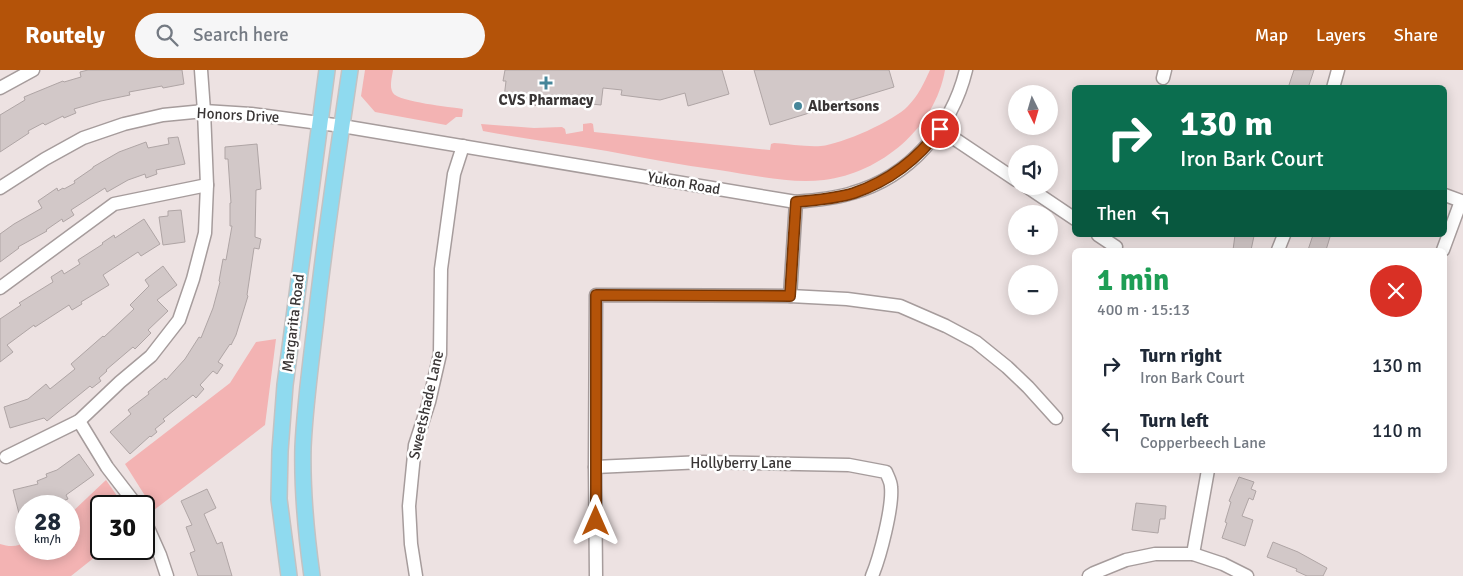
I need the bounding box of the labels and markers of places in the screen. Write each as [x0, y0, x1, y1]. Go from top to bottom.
marker: CVS Pharmacy [540, 77, 552, 89]
place label: CVS Pharmacy [498, 91, 594, 109]
place label: Albertsons [808, 97, 879, 115]
marker: Albertsons [792, 100, 804, 112]
pin [919, 108, 961, 150]

